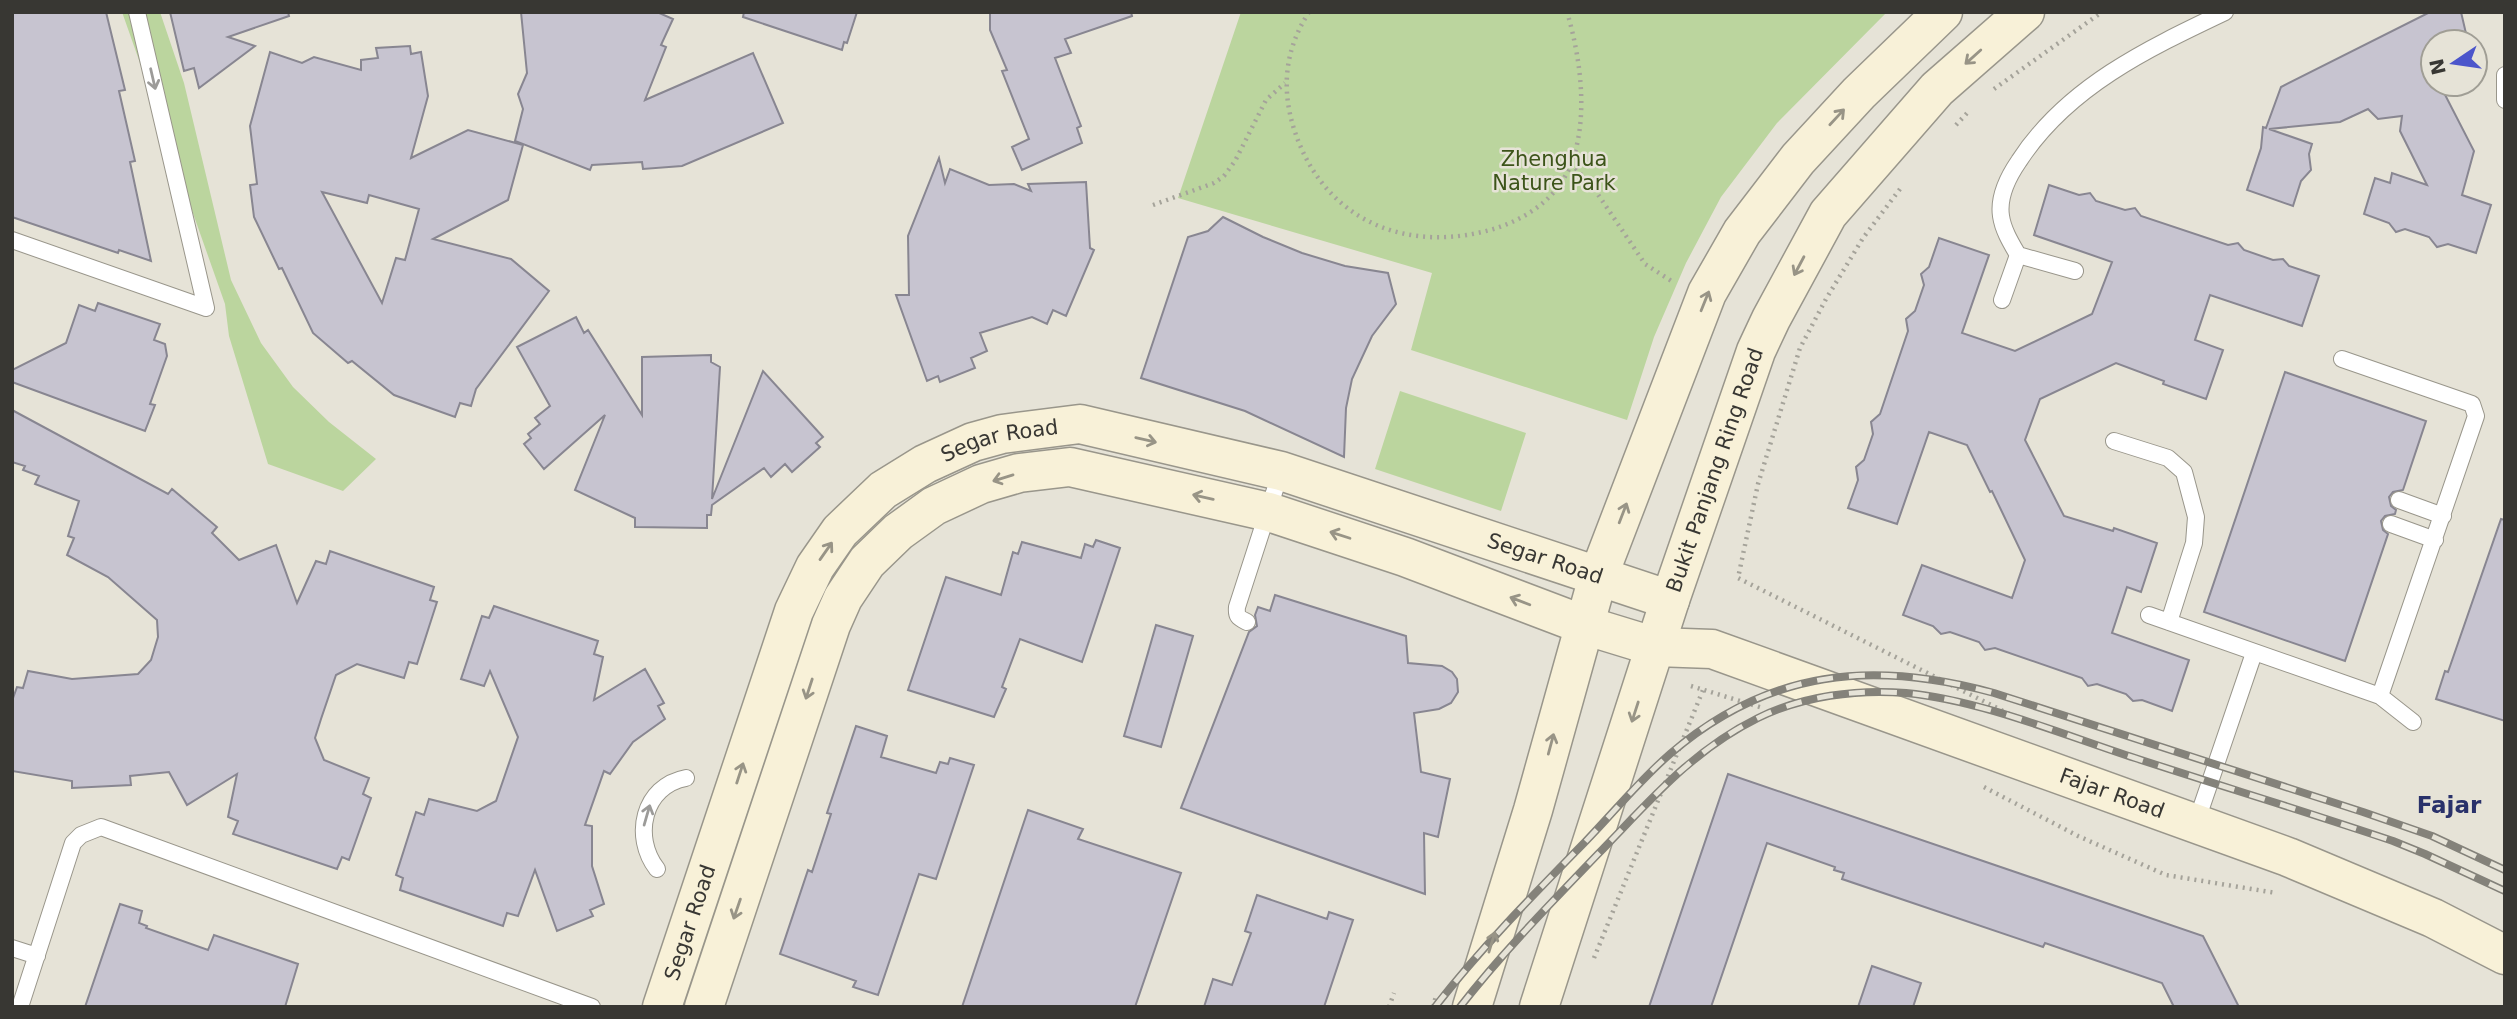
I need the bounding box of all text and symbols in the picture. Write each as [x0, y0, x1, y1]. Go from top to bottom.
north arrow [2419, 28, 2489, 98]
one-way arrow [1964, 49, 1982, 65]
text: N [2425, 57, 2450, 77]
one-way arrow [146, 67, 160, 90]
one-way arrow [1828, 109, 1845, 126]
park label: Zhenghua Nature Park [1492, 147, 1616, 195]
one-way arrow [1792, 255, 1805, 276]
one-way arrow [1699, 291, 1712, 312]
street label: Bukit Panjang Ring Road [1662, 345, 1768, 596]
street label: Segar Road [937, 415, 1060, 467]
one-way arrow [1134, 434, 1157, 447]
one-way arrow [992, 472, 1014, 485]
one-way arrow [1192, 489, 1215, 503]
one-way arrow [1617, 503, 1630, 524]
one-way arrow [1330, 528, 1352, 541]
street label: Segar Road [1484, 528, 1606, 589]
one-way arrow [819, 542, 833, 561]
one-way arrow [1510, 593, 1531, 606]
one-way arrow [802, 678, 814, 700]
one-way arrow [1628, 701, 1641, 723]
one-way arrow [1545, 734, 1558, 756]
one-way arrow [734, 762, 747, 784]
street label: Fajar Road [2056, 763, 2168, 823]
district label: Fajar [2417, 792, 2482, 818]
one-way arrow [641, 804, 654, 826]
street label: Segar Road [660, 862, 721, 984]
one-way arrow [730, 898, 743, 920]
one-way arrow [1487, 931, 1500, 953]

